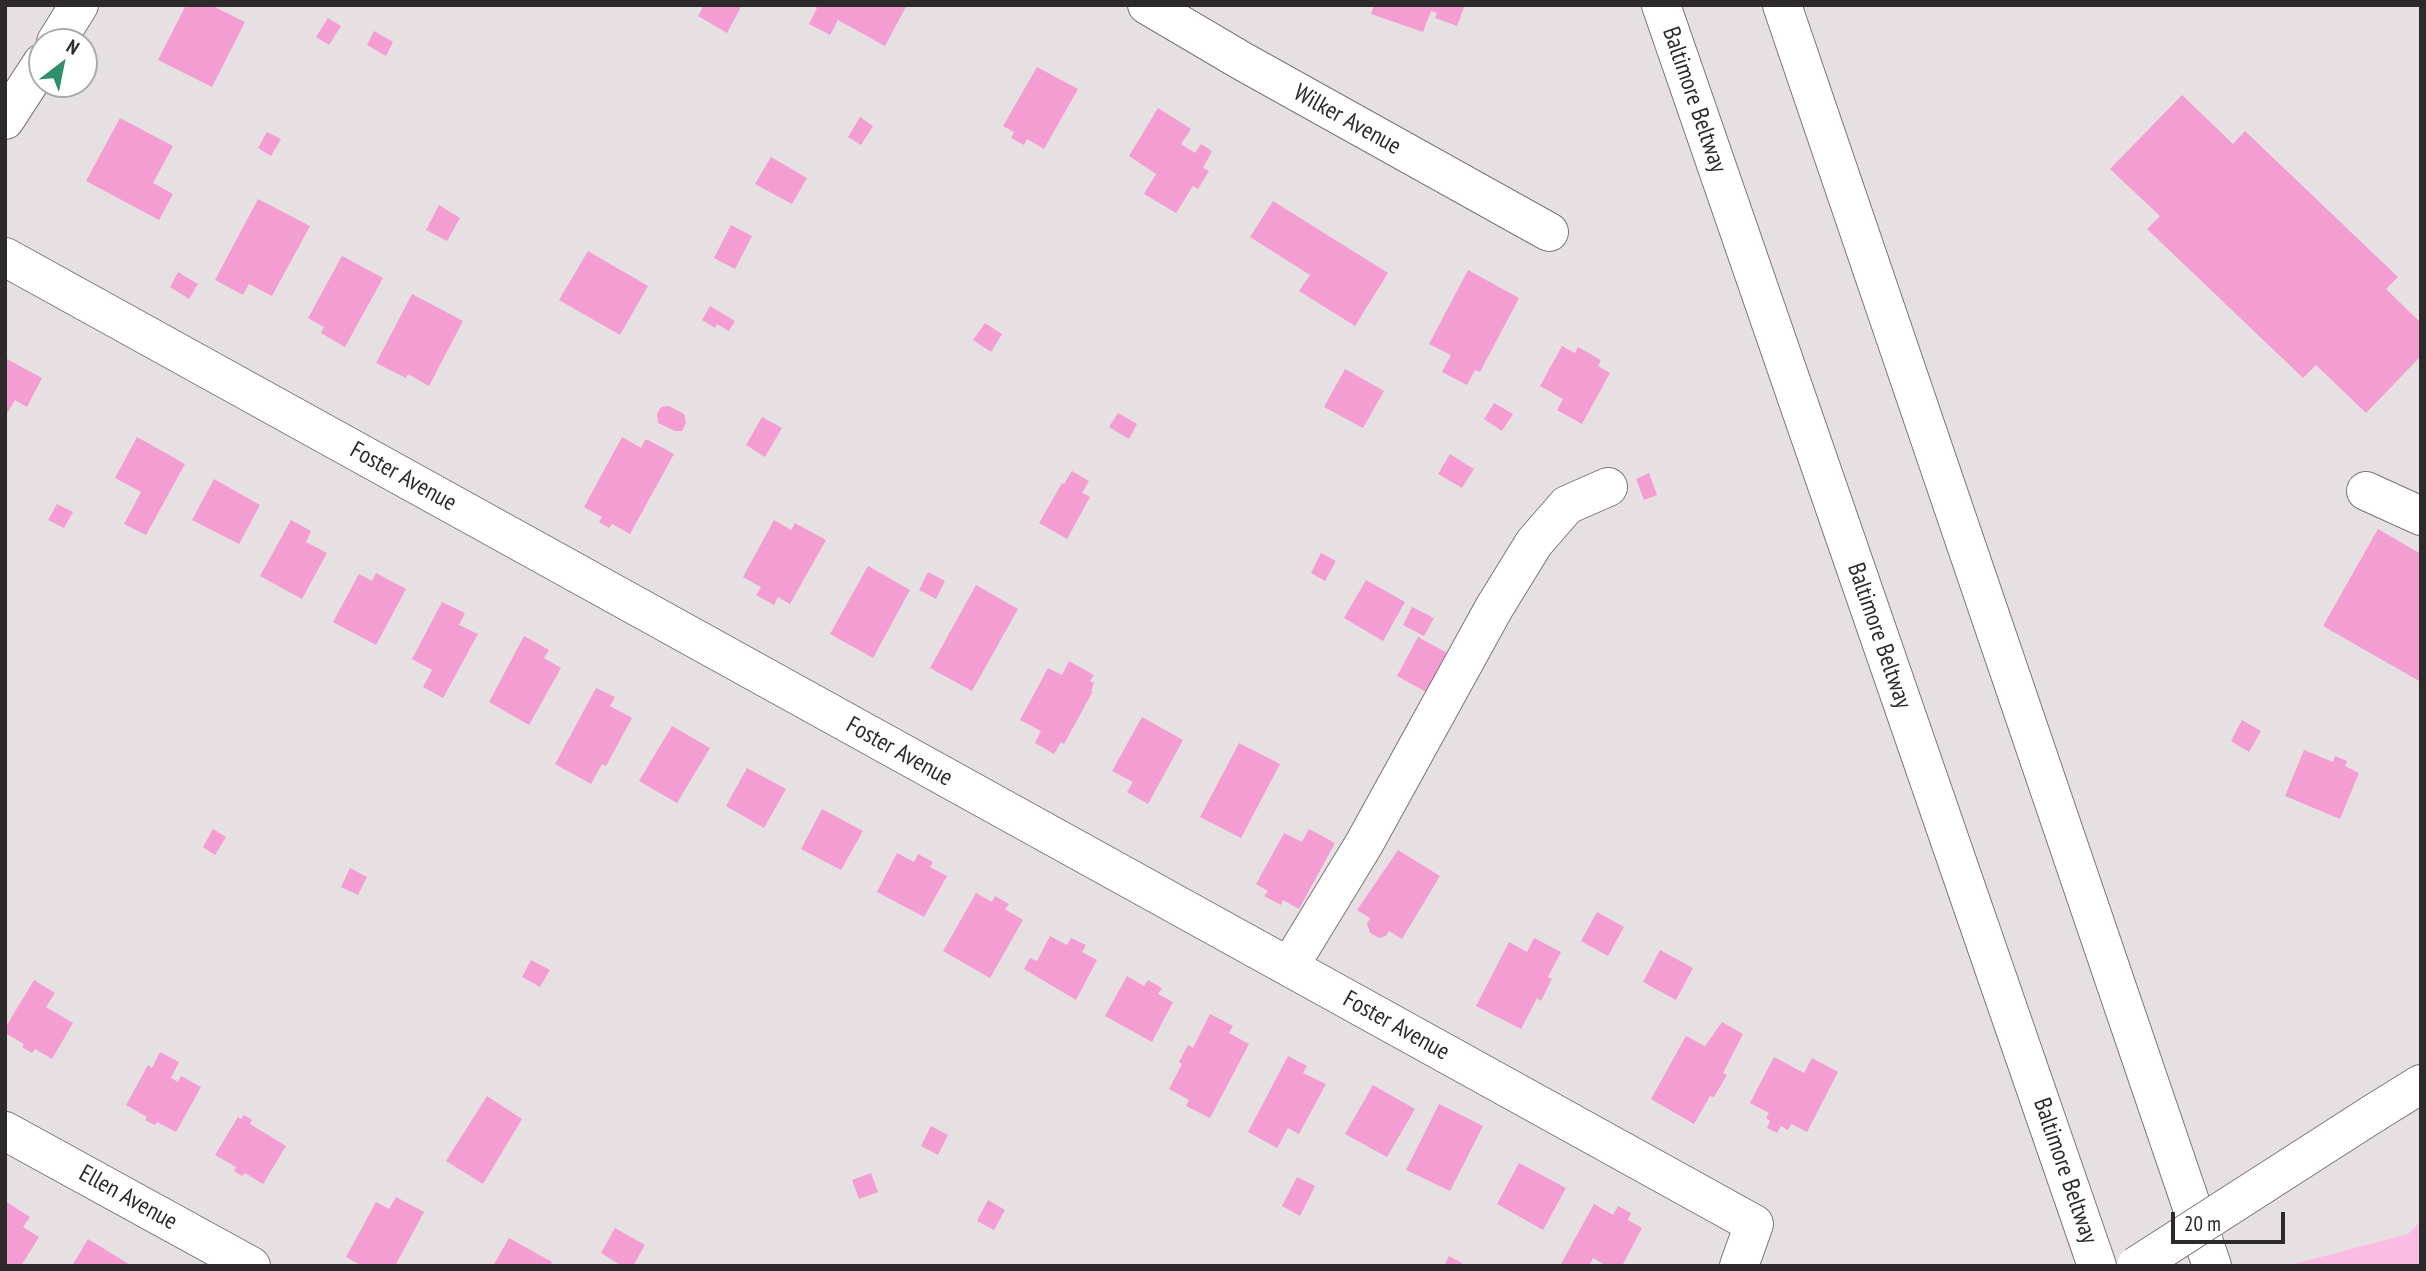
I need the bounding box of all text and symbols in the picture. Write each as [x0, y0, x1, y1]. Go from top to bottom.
street label: Baltimore Beltway [1656, 23, 1732, 177]
north arrow [28, 28, 98, 98]
text: N [62, 34, 84, 60]
street label: Wilker Avenue [1288, 79, 1406, 161]
street label: Foster Avenue [345, 436, 461, 518]
street label: Baltimore Beltway [1841, 559, 1917, 713]
street label: Foster Avenue [841, 711, 957, 793]
street label: Foster Avenue [1338, 985, 1454, 1067]
street label: Baltimore Beltway [2027, 1094, 2103, 1248]
street label: Ellen Avenue [74, 1159, 182, 1237]
scale bar [2174, 1198, 2288, 1242]
text: 20 m [2184, 1210, 2221, 1237]

